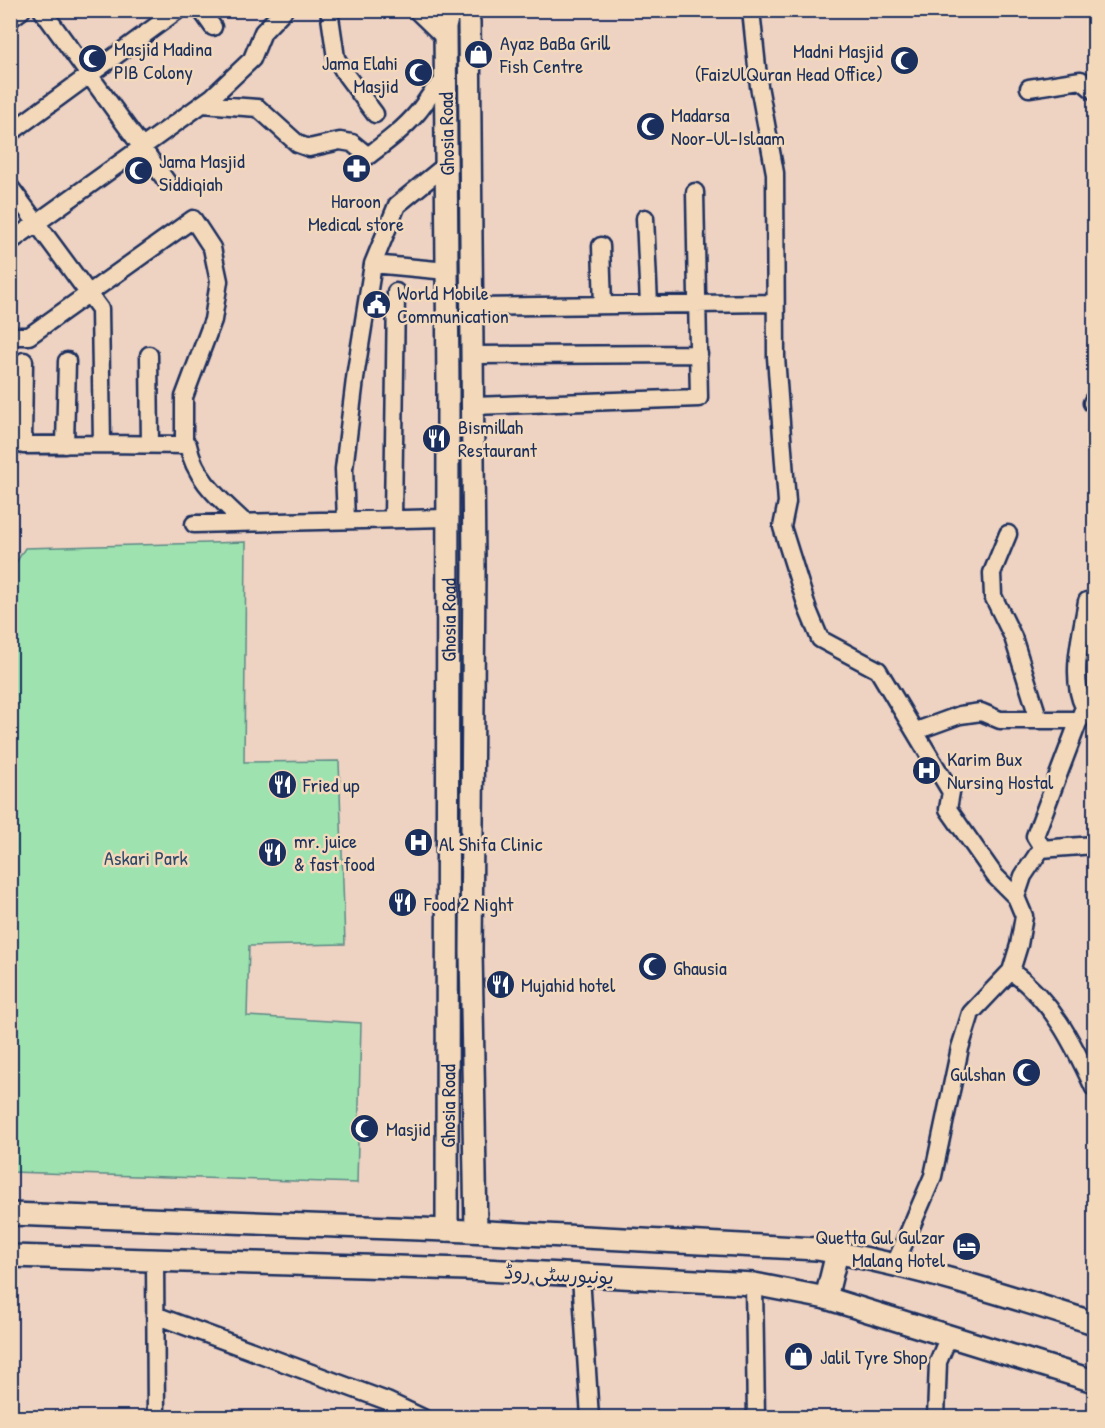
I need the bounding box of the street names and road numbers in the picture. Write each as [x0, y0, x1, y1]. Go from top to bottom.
street label: Ghosia Road [432, 92, 460, 176]
street label: Ghosia Road [434, 578, 461, 662]
street label: Ghosia Road [434, 1064, 461, 1148]
street label: یونیورسٹی روڈ [503, 1258, 615, 1290]

